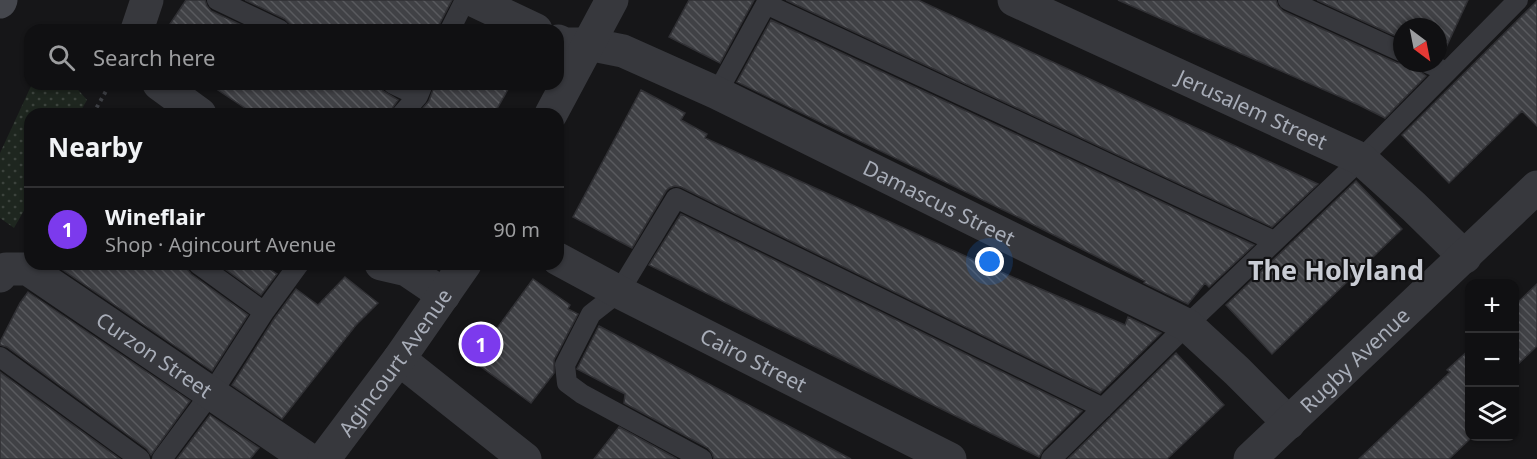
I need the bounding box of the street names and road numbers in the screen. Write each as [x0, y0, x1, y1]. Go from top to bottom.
street label: Jerusalem Street [1171, 62, 1332, 156]
street label: Damascus Street [859, 153, 1020, 252]
street label: Agincourt Avenue [332, 283, 458, 442]
street label: Rugby Avenue [1294, 301, 1415, 419]
street label: Curzon Street [91, 305, 218, 404]
street label: Cairo Street [696, 321, 812, 399]

